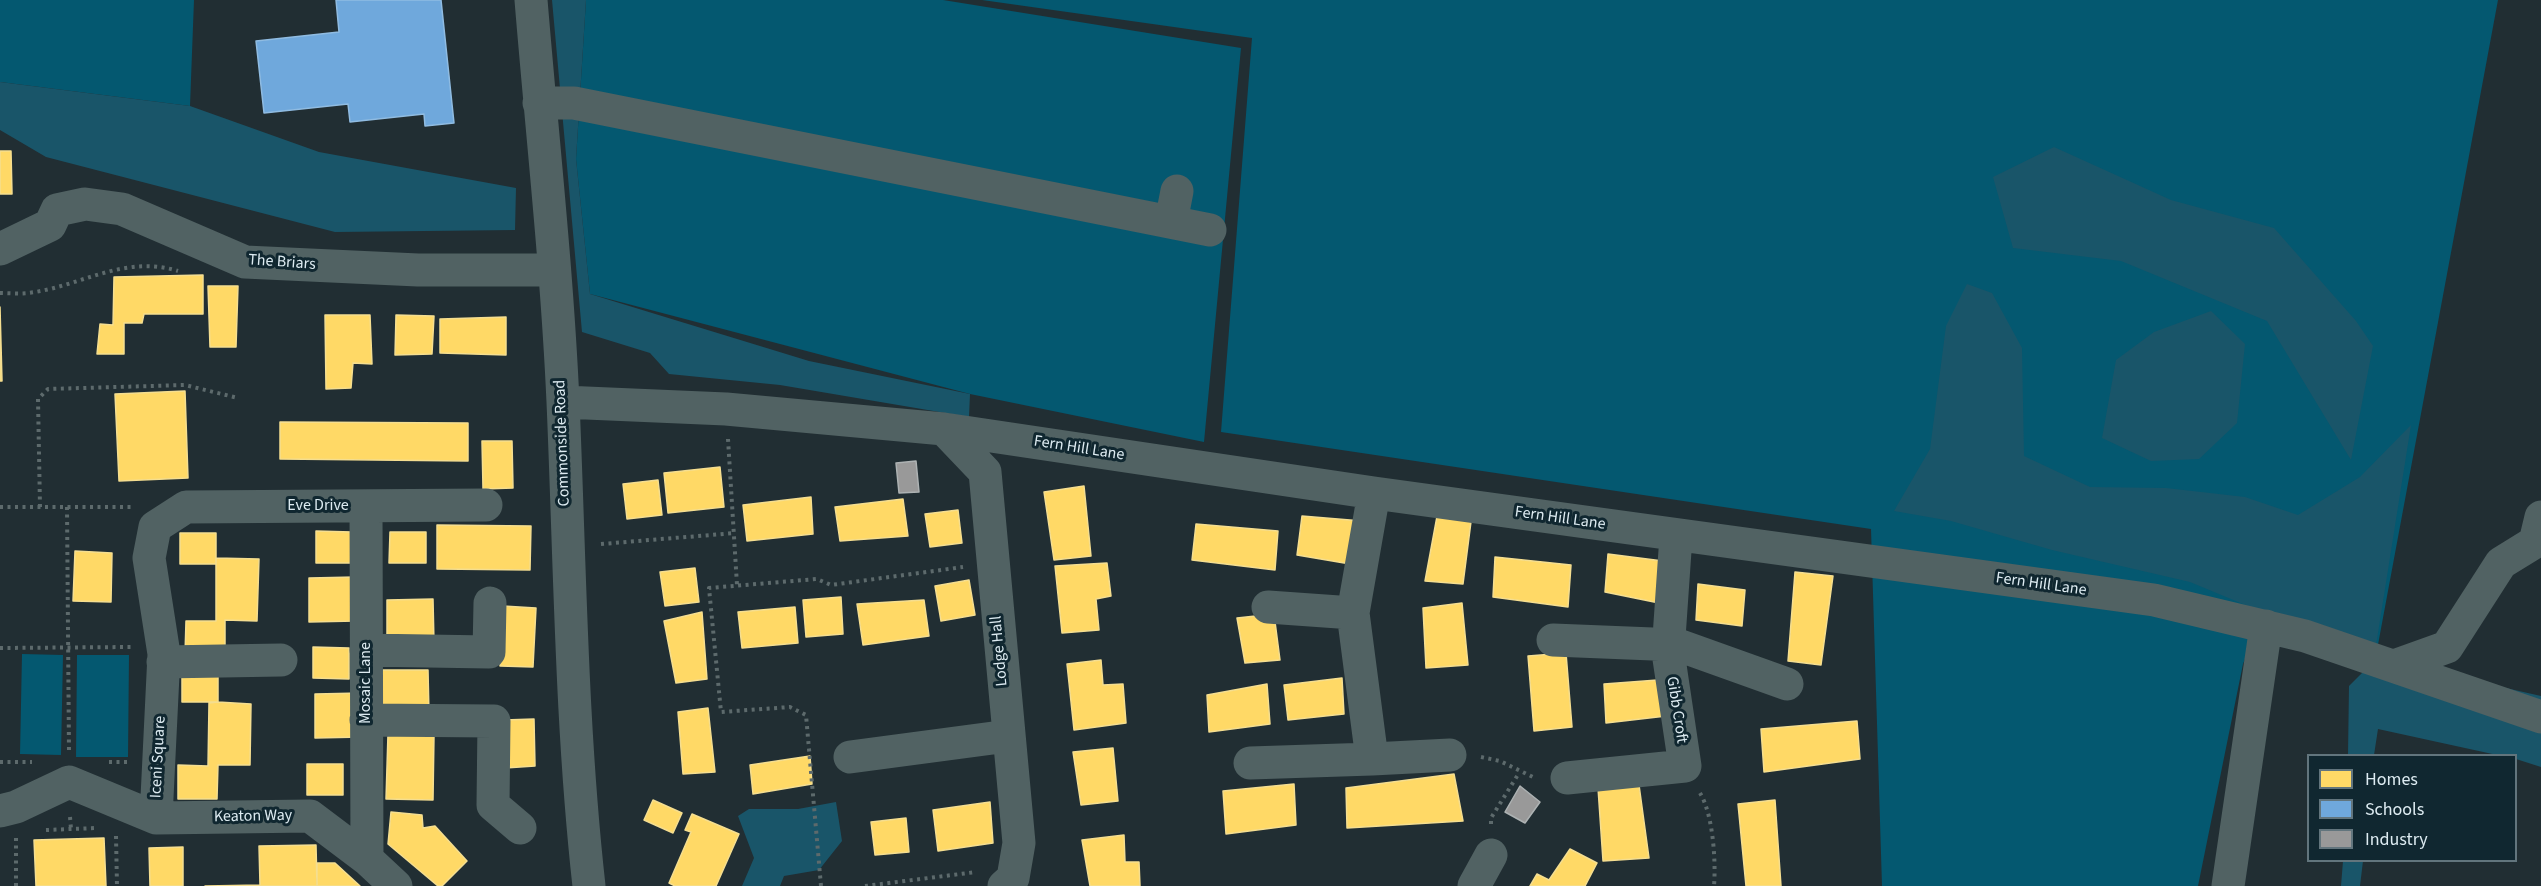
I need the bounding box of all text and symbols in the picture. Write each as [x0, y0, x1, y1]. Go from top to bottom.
street label: The Briars [248, 251, 316, 275]
street label: Commonside Road [551, 379, 575, 507]
street label: Fern Hill Lane [1032, 432, 1126, 466]
street label: Eve Drive [287, 496, 349, 516]
street label: Fern Hill Lane [1513, 503, 1607, 535]
street label: Fern Hill Lane [1994, 569, 2088, 601]
street label: Lodge Hall [987, 615, 1013, 687]
street label: Mosaic Lane [356, 642, 376, 724]
street label: Gibb Croft [1661, 675, 1691, 745]
street label: Iceni Square [147, 715, 171, 799]
legend [2307, 754, 2517, 862]
text: Homes [2365, 767, 2418, 792]
text: Schools [2365, 797, 2424, 822]
street label: Keaton Way [214, 807, 292, 827]
text: Industry [2365, 827, 2428, 852]

